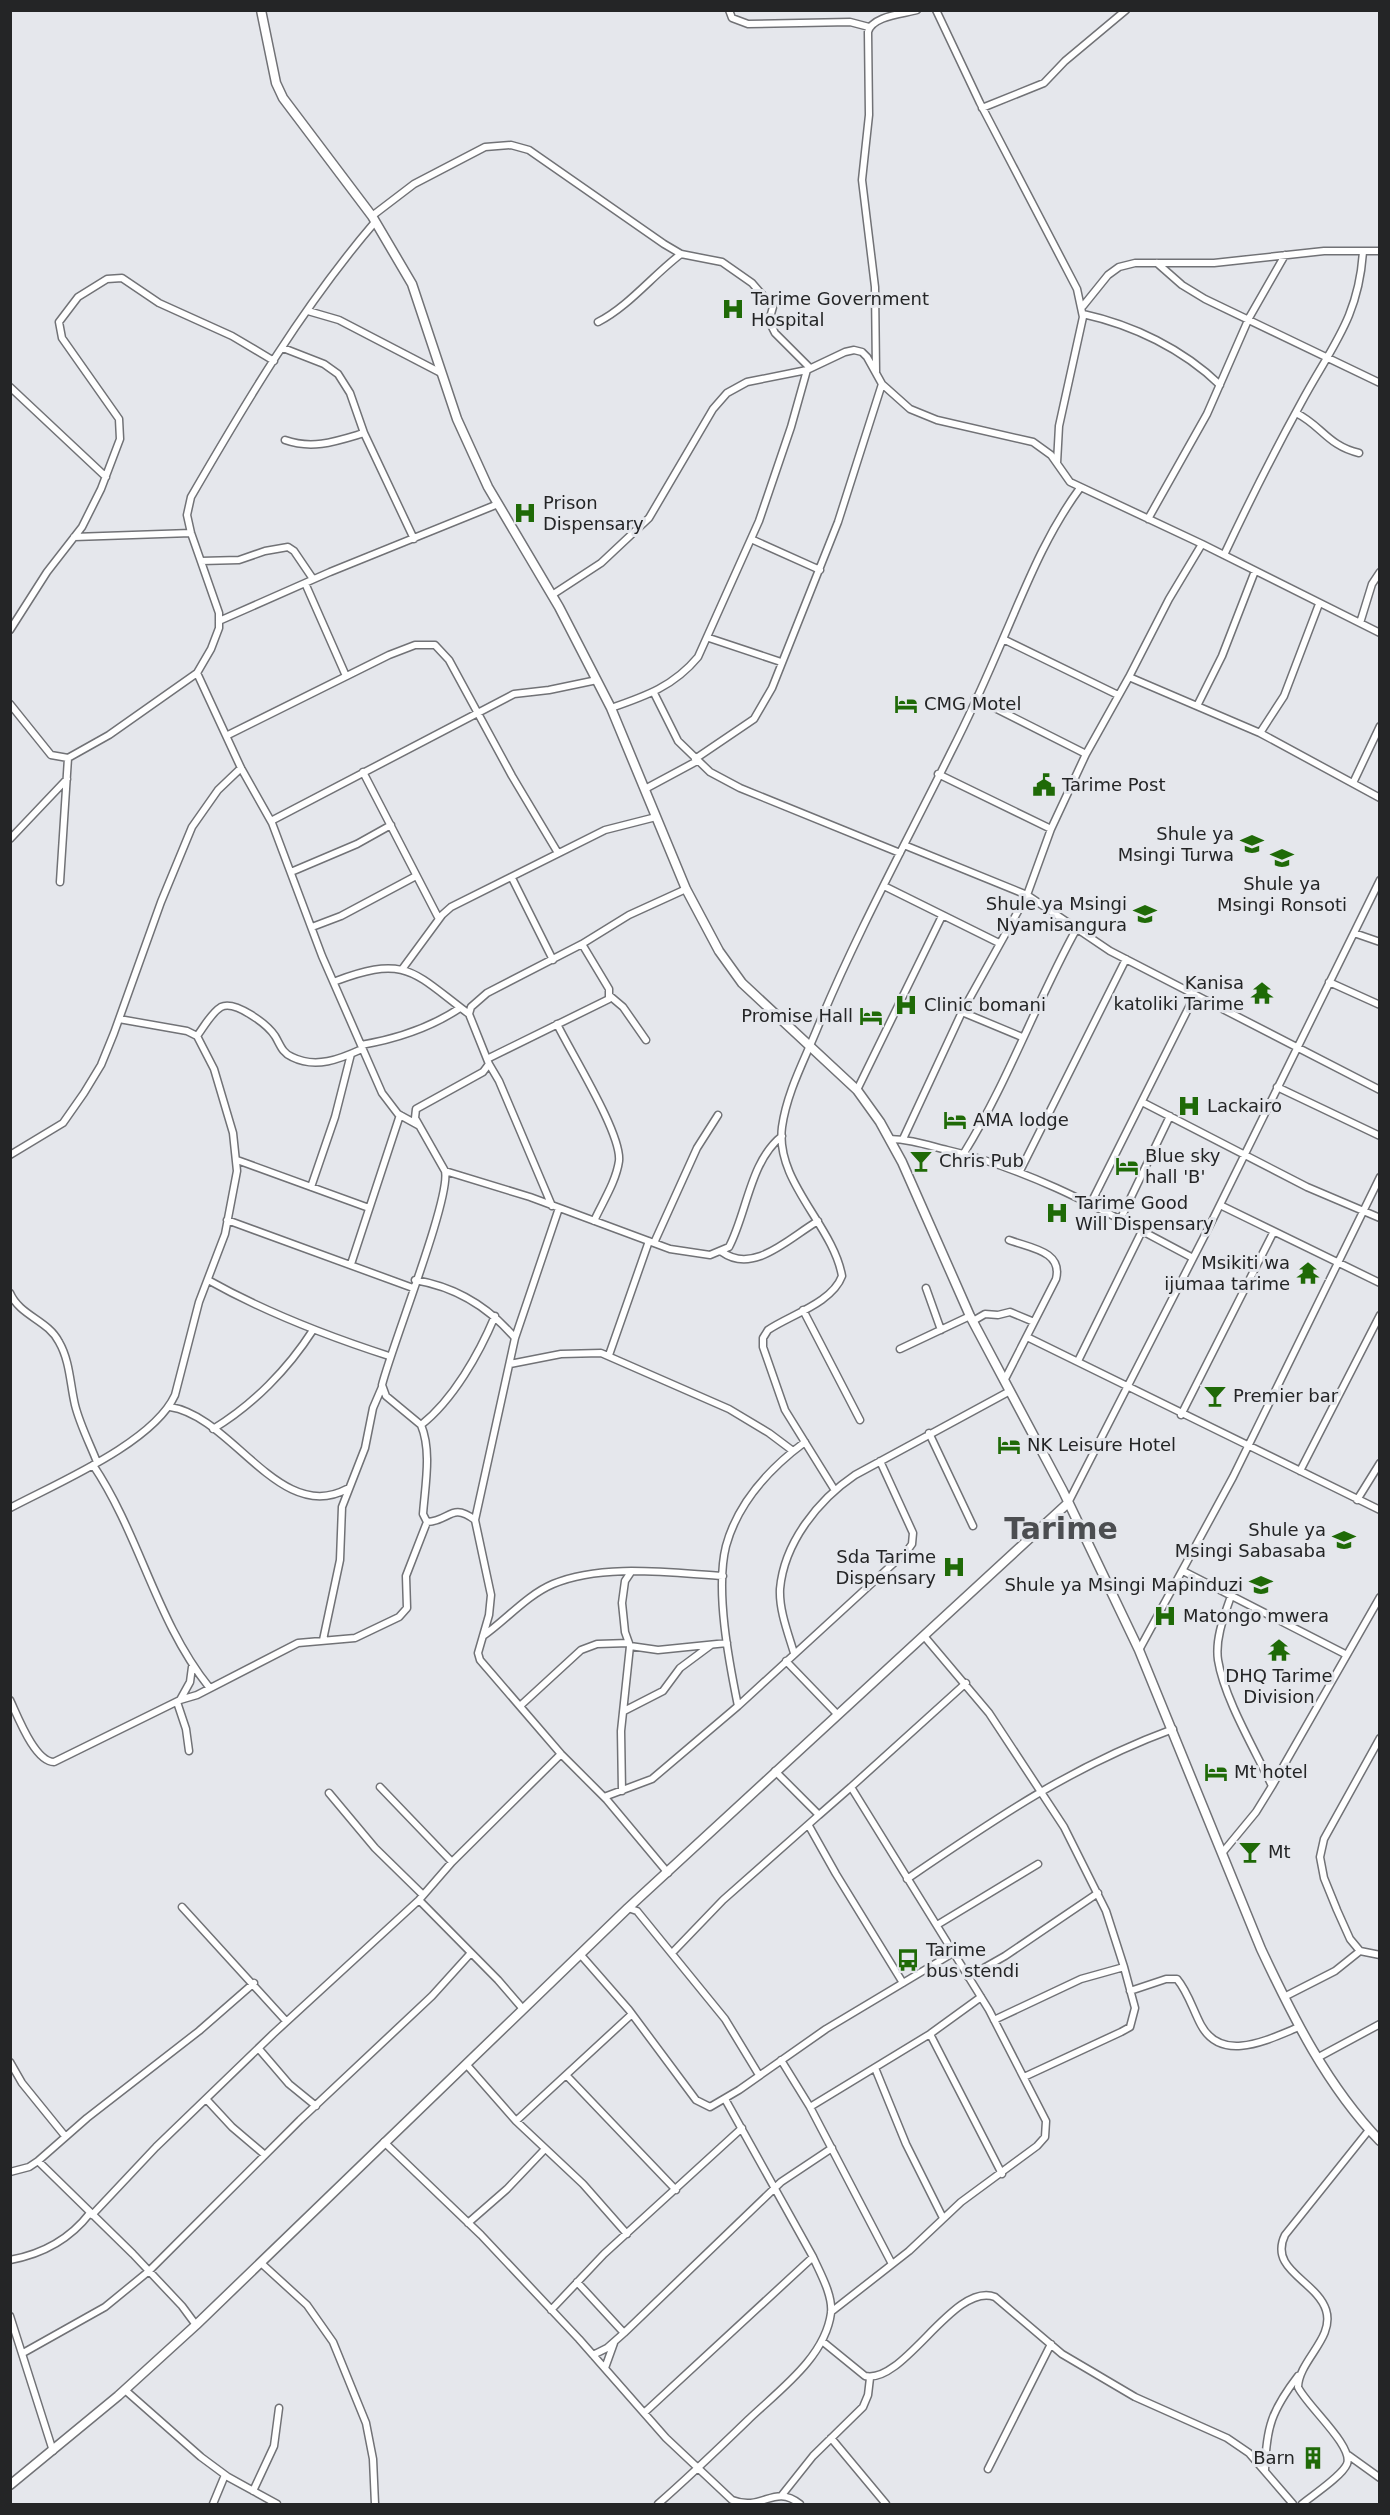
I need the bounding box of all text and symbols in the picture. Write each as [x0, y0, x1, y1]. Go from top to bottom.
place label: Tarime Government Hospital [750, 288, 929, 330]
hospital icon: Tarime Government Hospital [720, 296, 746, 322]
place label: Prison Dispensary [543, 492, 644, 534]
hospital icon: Prison Dispensary [512, 500, 538, 526]
hotel icon: CMG Motel [893, 691, 919, 717]
place label: CMG Motel [924, 693, 1021, 714]
public building icon: Tarime Post [1031, 772, 1057, 798]
place label: Tarime Post [1061, 774, 1165, 795]
place label: Shule ya Msingi Turwa [1118, 823, 1234, 865]
school or university icon: Shule ya Msingi Turwa [1239, 831, 1265, 857]
school or university icon: Shule ya Msingi Ronsoti [1269, 845, 1295, 871]
place label: Shule ya Msingi Ronsoti [1217, 873, 1347, 915]
place label: Shule ya Msingi Nyamisangura [986, 893, 1127, 935]
school or university icon: Shule ya Msingi Nyamisangura [1132, 901, 1158, 927]
place label: Kanisa katoliki Tarime [1114, 972, 1244, 1014]
temple icon: Kanisa katoliki Tarime [1249, 980, 1275, 1006]
hospital icon: Clinic bomani [893, 992, 919, 1018]
place label: Clinic bomani [924, 994, 1046, 1015]
hotel icon: Promise Hall [858, 1003, 884, 1029]
place label: Promise Hall [741, 1005, 853, 1026]
hospital icon: Lackairo [1176, 1093, 1202, 1119]
place label: Lackairo [1207, 1095, 1282, 1116]
hotel icon: AMA lodge [942, 1107, 968, 1133]
place label: AMA lodge [973, 1109, 1069, 1130]
place label: Blue sky hall 'B' [1145, 1145, 1221, 1187]
bar icon: Chris Pub [908, 1148, 934, 1174]
place label: Chris Pub [939, 1150, 1024, 1171]
hotel icon: Blue sky hall 'B' [1114, 1153, 1140, 1179]
place label: Tarime Good Will Dispensary [1074, 1192, 1214, 1234]
hospital icon: Tarime Good Will Dispensary [1044, 1200, 1070, 1226]
place label: Msikiti wa ijumaa tarime [1164, 1252, 1290, 1294]
temple icon: Msikiti wa ijumaa tarime [1295, 1260, 1321, 1286]
bar icon: Premier bar [1202, 1383, 1228, 1409]
place label: Premier bar [1233, 1385, 1339, 1406]
hotel icon: NK Leisure Hotel [996, 1432, 1022, 1458]
place label: NK Leisure Hotel [1027, 1434, 1176, 1455]
district label: Tarime [1004, 1511, 1118, 1546]
place label: Shule ya Msingi Sabasaba [1175, 1519, 1326, 1561]
school or university icon: Shule ya Msingi Sabasaba [1331, 1527, 1357, 1553]
place label: Sda Tarime Dispensary [835, 1546, 936, 1588]
hospital icon: Sda Tarime Dispensary [941, 1554, 967, 1580]
school or university icon: Shule ya Msingi Mapinduzi [1248, 1572, 1274, 1598]
place label: Shule ya Msingi Mapinduzi [1004, 1574, 1243, 1595]
hospital icon: Matongo mwera [1152, 1603, 1178, 1629]
place label: Matongo mwera [1183, 1605, 1329, 1626]
temple icon: DHQ Tarime Division [1266, 1637, 1292, 1663]
place label: DHQ Tarime Division [1225, 1665, 1333, 1707]
hotel icon: Mt hotel [1203, 1759, 1229, 1785]
place label: Mt hotel [1234, 1761, 1308, 1782]
bar icon: Mt [1237, 1839, 1263, 1865]
place label: Mt [1268, 1841, 1291, 1862]
place label: Tarime bus stendi [925, 1939, 1019, 1981]
bus stop icon: Tarime bus stendi [895, 1947, 921, 1973]
building icon: Barn [1300, 2445, 1326, 2471]
place label: Barn [1253, 2447, 1295, 2468]

